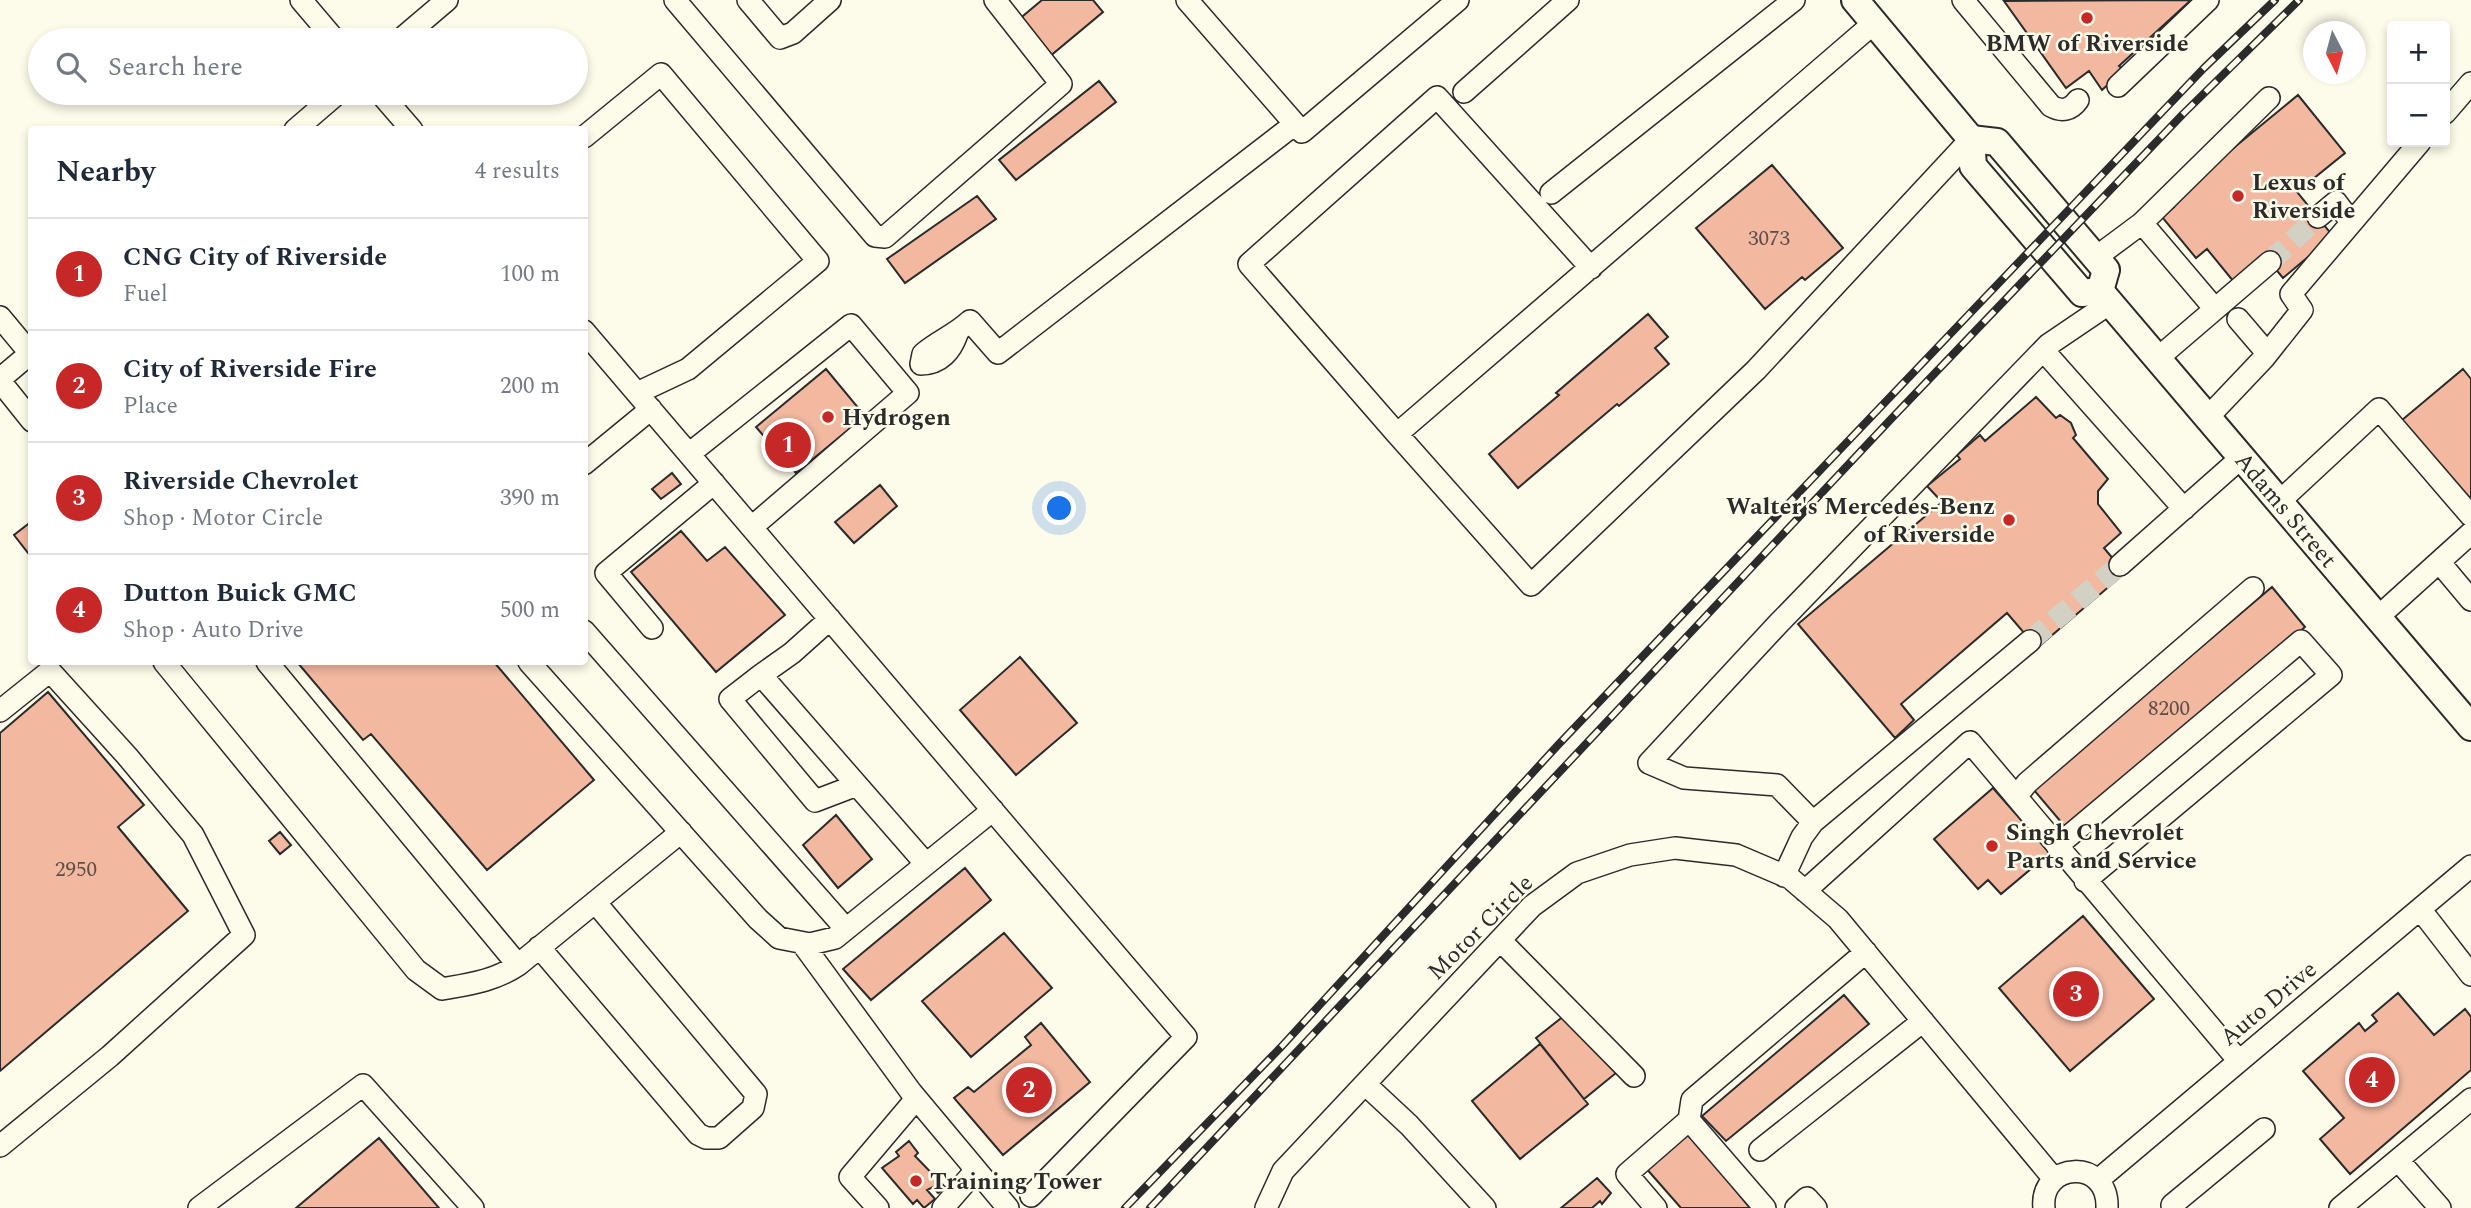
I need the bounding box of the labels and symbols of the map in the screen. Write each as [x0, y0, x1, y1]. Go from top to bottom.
marker: BMW of Riverside [2079, 10, 2095, 26]
north arrow [2303, 21, 2366, 84]
place label: BMW of Riverside [1985, 26, 2189, 62]
place label: Lexus of Riverside [2252, 165, 2356, 229]
marker: Lexus of Riverside [2230, 188, 2246, 204]
house number: 3073 [1748, 223, 1790, 255]
place label: Hydrogen [842, 400, 951, 436]
marker: Hydrogen [820, 409, 836, 425]
pin: 1 [765, 419, 811, 471]
street label: Adams Street [2225, 444, 2345, 576]
place label: Walter's Mercedes-Benz of Riverside [1726, 489, 1995, 553]
your location [1042, 491, 1076, 525]
marker: Walter's Mercedes-Benz of Riverside [2001, 512, 2017, 528]
house number: 8200 [2148, 693, 2190, 725]
place label: Singh Chevrolet Parts and Service [2006, 815, 2197, 879]
marker: Singh Chevrolet Parts and Service [1984, 838, 2000, 854]
house number: 2950 [55, 854, 97, 886]
street label: Motor Circle [1419, 866, 1542, 989]
street label: Auto Drive [2212, 952, 2325, 1055]
pin: 3 [2053, 968, 2099, 1020]
pin: 4 [2349, 1054, 2395, 1106]
pin: 2 [1006, 1064, 1052, 1116]
place label: Training Tower [930, 1164, 1102, 1200]
marker: Training Tower [908, 1173, 924, 1189]

